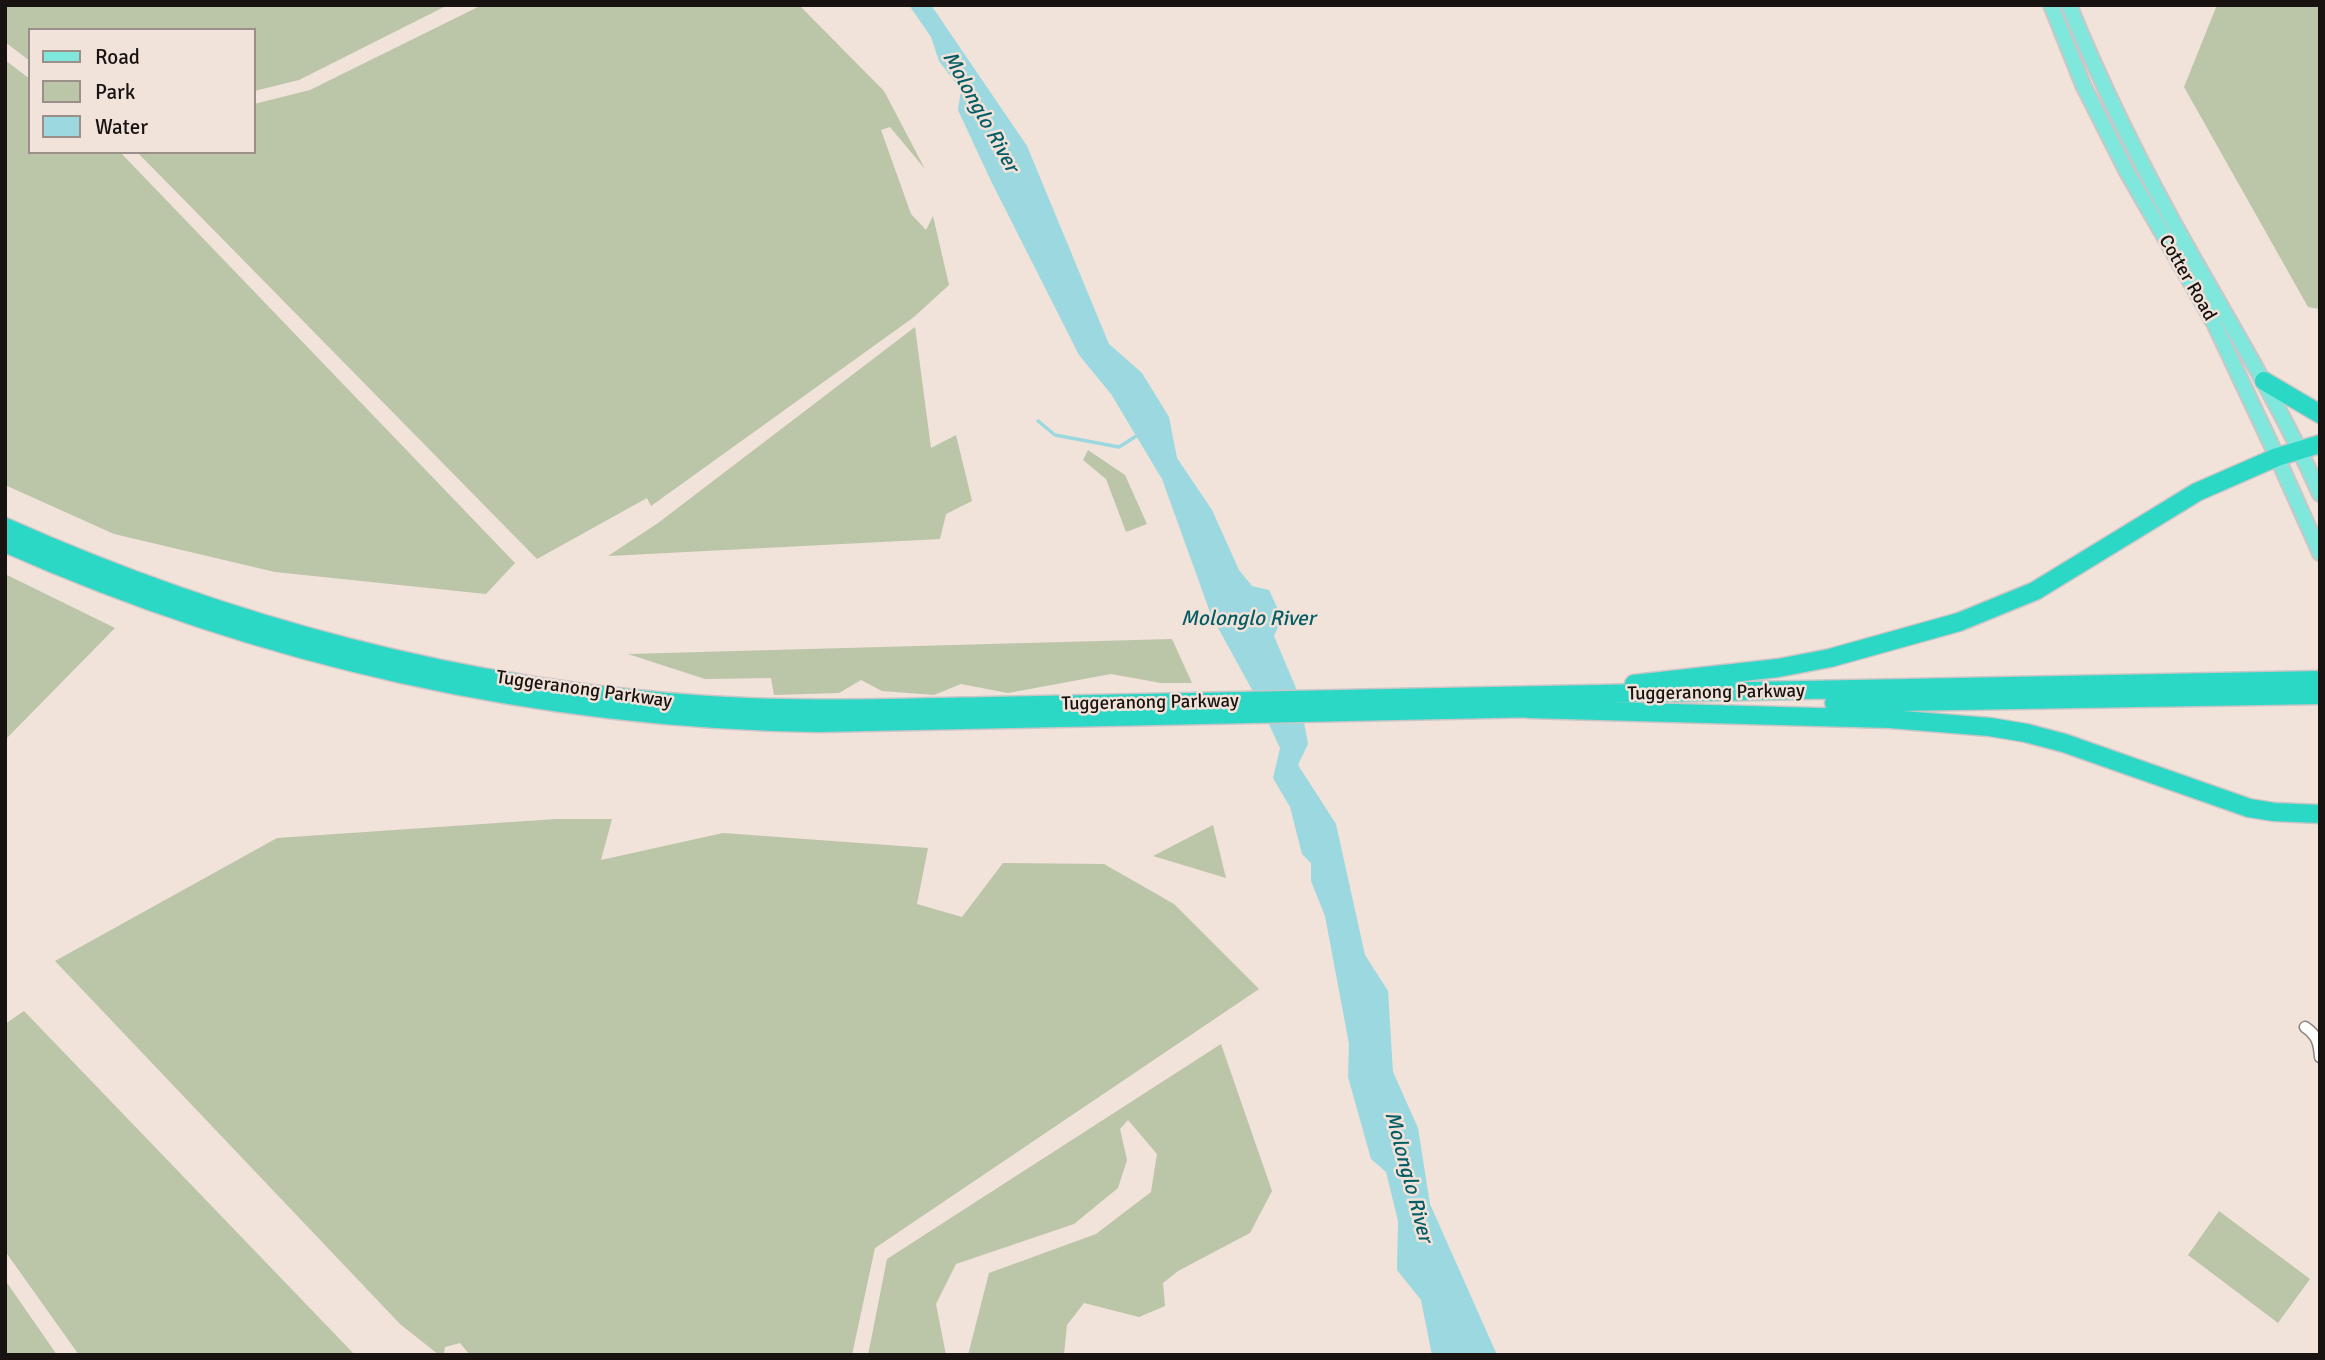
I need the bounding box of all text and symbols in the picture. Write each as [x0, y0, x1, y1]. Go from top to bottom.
legend [28, 28, 256, 154]
text: Road [95, 44, 140, 70]
water label: Molonglo River [936, 47, 1024, 177]
text: Park [95, 79, 135, 105]
text: Water [95, 114, 148, 140]
street label: Cotter Road [2153, 231, 2221, 325]
water label: Molonglo River [1181, 606, 1315, 632]
street label: Tuggeranong Parkway [495, 666, 673, 714]
street label: Tuggeranong Parkway [1627, 680, 1805, 706]
street label: Tuggeranong Parkway [1061, 690, 1239, 716]
water label: Molonglo River [1378, 1109, 1438, 1245]

